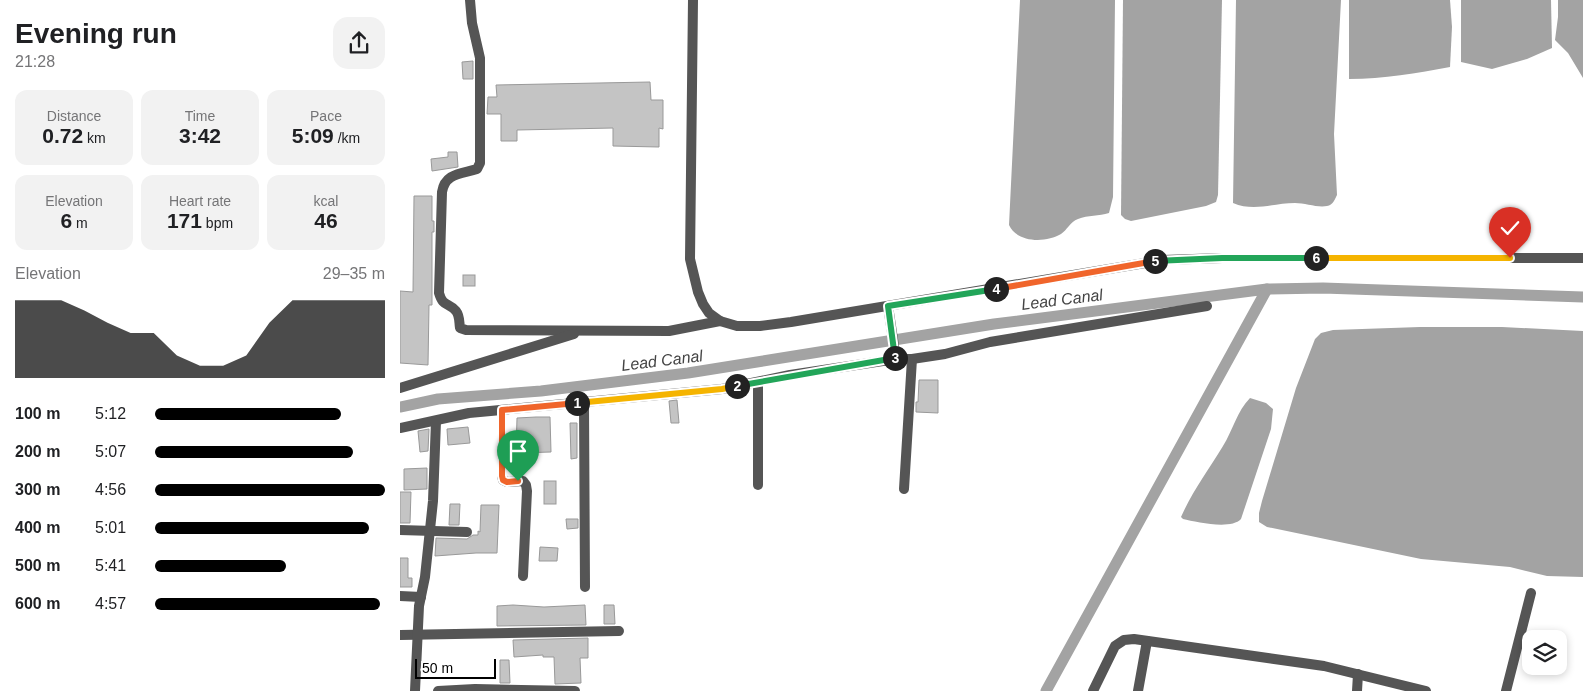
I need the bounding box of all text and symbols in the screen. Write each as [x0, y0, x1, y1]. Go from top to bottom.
button: share [333, 17, 385, 69]
text: Evening run [15, 18, 177, 49]
text: 21:28 [15, 53, 55, 70]
text: Distance [47, 108, 101, 124]
text: Time [185, 108, 215, 124]
text: Pace [310, 108, 342, 124]
text: 0.72 [42, 124, 83, 147]
text: 3:42 [179, 124, 221, 147]
text: 5:09 [292, 124, 334, 147]
text: km [83, 130, 106, 146]
text: /km [334, 130, 360, 146]
text: Elevation [45, 193, 103, 209]
text: Heart rate [169, 193, 231, 209]
text: kcal [314, 193, 338, 209]
pin [1489, 207, 1531, 258]
text: 6 [60, 209, 72, 232]
text: 171 [167, 209, 202, 232]
text: 46 [314, 209, 338, 232]
icon: check [1496, 214, 1524, 242]
text: m [72, 215, 88, 231]
text: bpm [202, 215, 233, 231]
pin: 6 [1304, 246, 1328, 270]
pin: 5 [1142, 248, 1168, 274]
text: 6 [1313, 250, 1320, 266]
text: 5 [1152, 253, 1159, 269]
text: Elevation [15, 265, 81, 282]
text: 29–35 m [323, 265, 385, 282]
pin: 4 [984, 276, 1008, 302]
text: 4 [993, 281, 1000, 297]
water label: Lead Canal [1020, 286, 1104, 313]
pin: 3 [882, 346, 908, 370]
water label: Lead Canal [620, 347, 704, 374]
text: 3 [892, 350, 899, 366]
pin: 2 [724, 374, 750, 398]
text: 2 [734, 378, 741, 394]
pin: 1 [564, 390, 590, 416]
text: 1 [574, 395, 581, 411]
text: 100 m [15, 405, 60, 422]
text: 5:12 [95, 405, 126, 422]
pin [497, 430, 539, 481]
icon: arrive [504, 437, 532, 465]
text: 200 m [15, 443, 60, 460]
text: 5:07 [95, 443, 126, 460]
text: 300 m [15, 481, 60, 498]
text: 4:56 [95, 481, 126, 498]
text: 400 m [15, 519, 60, 536]
text: 5:01 [95, 519, 126, 536]
text: 500 m [15, 557, 60, 574]
text: 5:41 [95, 557, 126, 574]
text: 600 m [15, 595, 60, 612]
text: 4:57 [95, 595, 126, 612]
map controls [1522, 630, 1567, 675]
button: layers [1522, 630, 1567, 675]
scale bar [415, 656, 496, 679]
text: 50 m [422, 660, 453, 676]

